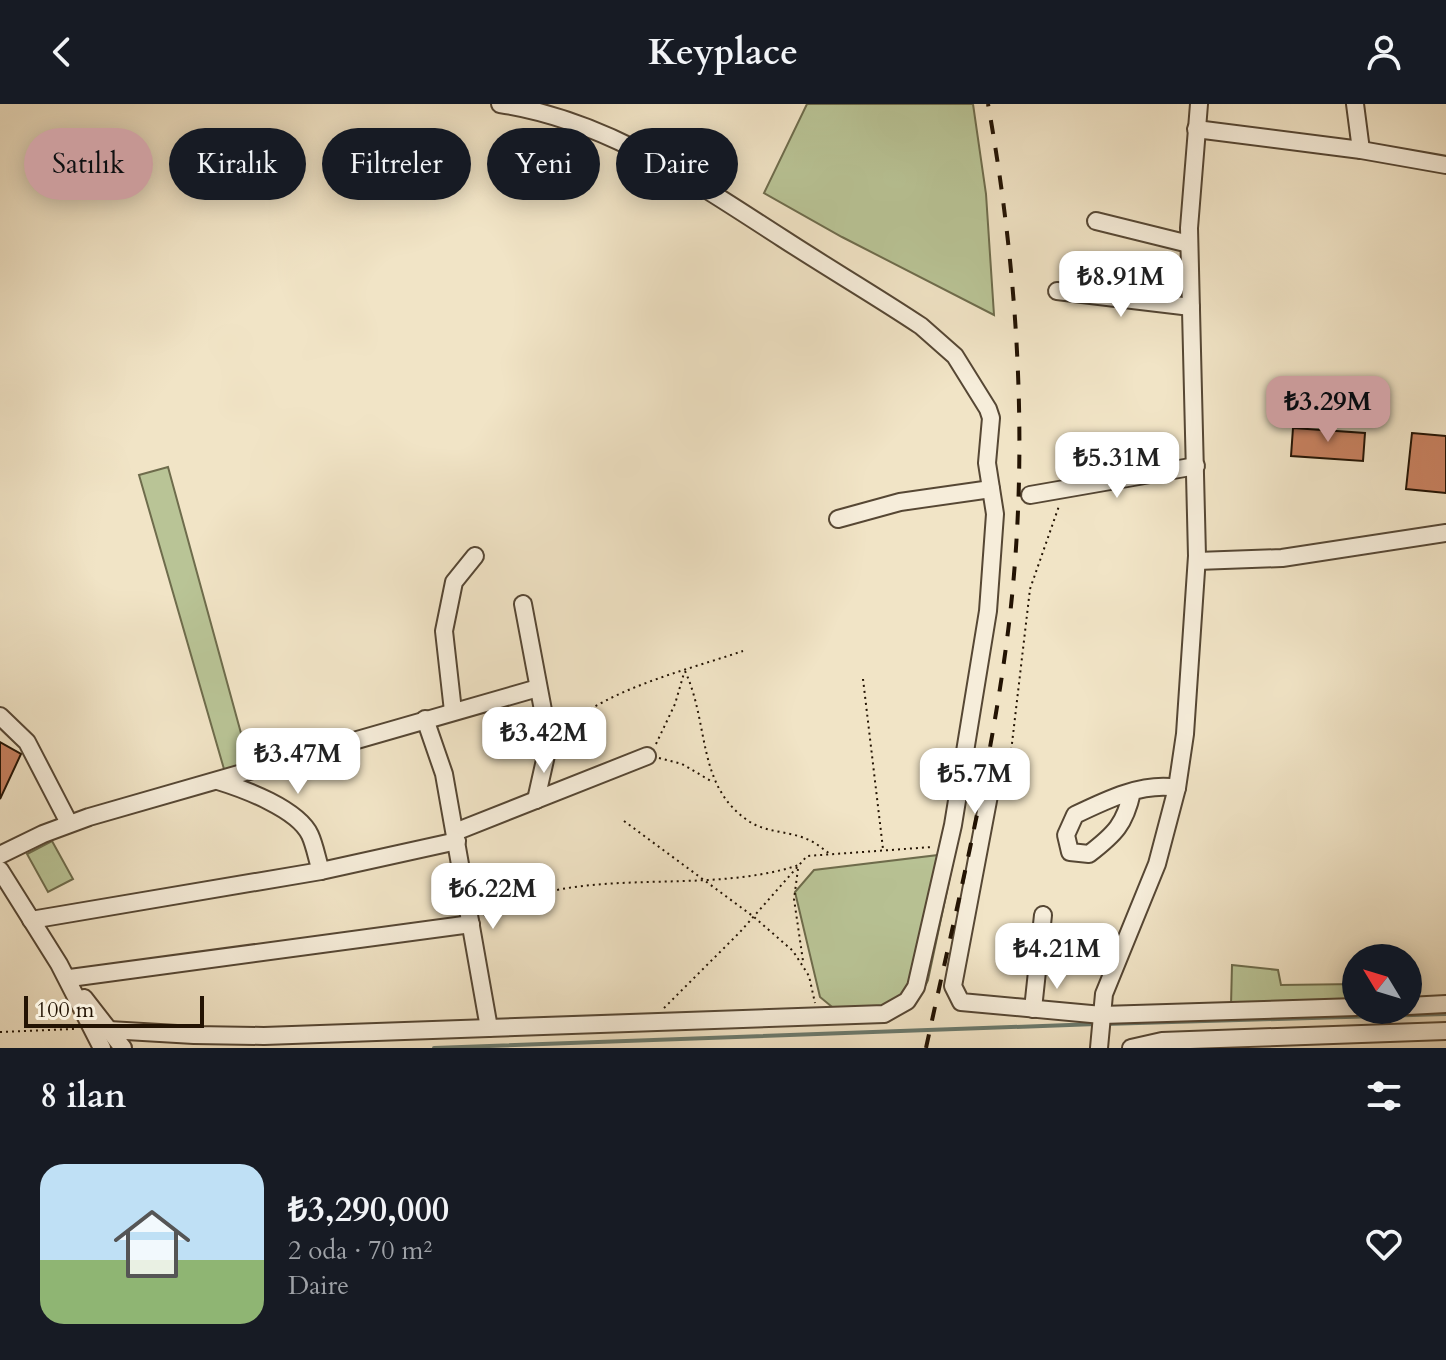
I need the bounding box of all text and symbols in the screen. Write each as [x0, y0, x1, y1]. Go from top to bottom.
text: Keyplace [648, 28, 798, 77]
icon: back [40, 30, 84, 74]
icon: person [1362, 30, 1406, 74]
chip: Satılık [24, 128, 153, 200]
chip: Kiralık [169, 128, 306, 200]
chip: Filtreler [322, 128, 471, 200]
chip: Yeni [487, 128, 600, 200]
chip: Daire [616, 128, 738, 200]
pin: ₺8.91M [1056, 251, 1186, 319]
text: ₺8.91M [1077, 259, 1165, 294]
pin: ₺3.29M [1263, 376, 1393, 444]
text: ₺3.29M [1284, 384, 1372, 419]
pin: ₺5.31M [1052, 432, 1182, 500]
text: ₺5.31M [1073, 440, 1161, 475]
pin: ₺3.42M [479, 707, 609, 775]
text: ₺3.42M [500, 715, 588, 750]
pin: ₺3.47M [233, 728, 363, 796]
text: ₺3.47M [254, 736, 342, 771]
pin: ₺5.7M [919, 748, 1031, 816]
text: ₺5.7M [938, 756, 1012, 791]
pin: ₺6.22M [428, 863, 558, 931]
text: ₺6.22M [449, 871, 537, 906]
pin: ₺4.21M [992, 923, 1122, 991]
text: ₺4.21M [1013, 931, 1101, 966]
north arrow [1342, 944, 1422, 1024]
map controls [1342, 944, 1422, 1024]
scale bar [24, 992, 204, 1028]
text: 100 m [36, 995, 94, 1025]
text: 8 ilan [40, 1073, 126, 1119]
icon: filters [1362, 1074, 1406, 1118]
text: ₺3,290,000 [288, 1187, 449, 1233]
icon: home [104, 1196, 200, 1292]
icon: heart [1362, 1222, 1406, 1266]
text: 2 oda · 70 m² [288, 1233, 432, 1268]
text: Daire [288, 1268, 349, 1303]

